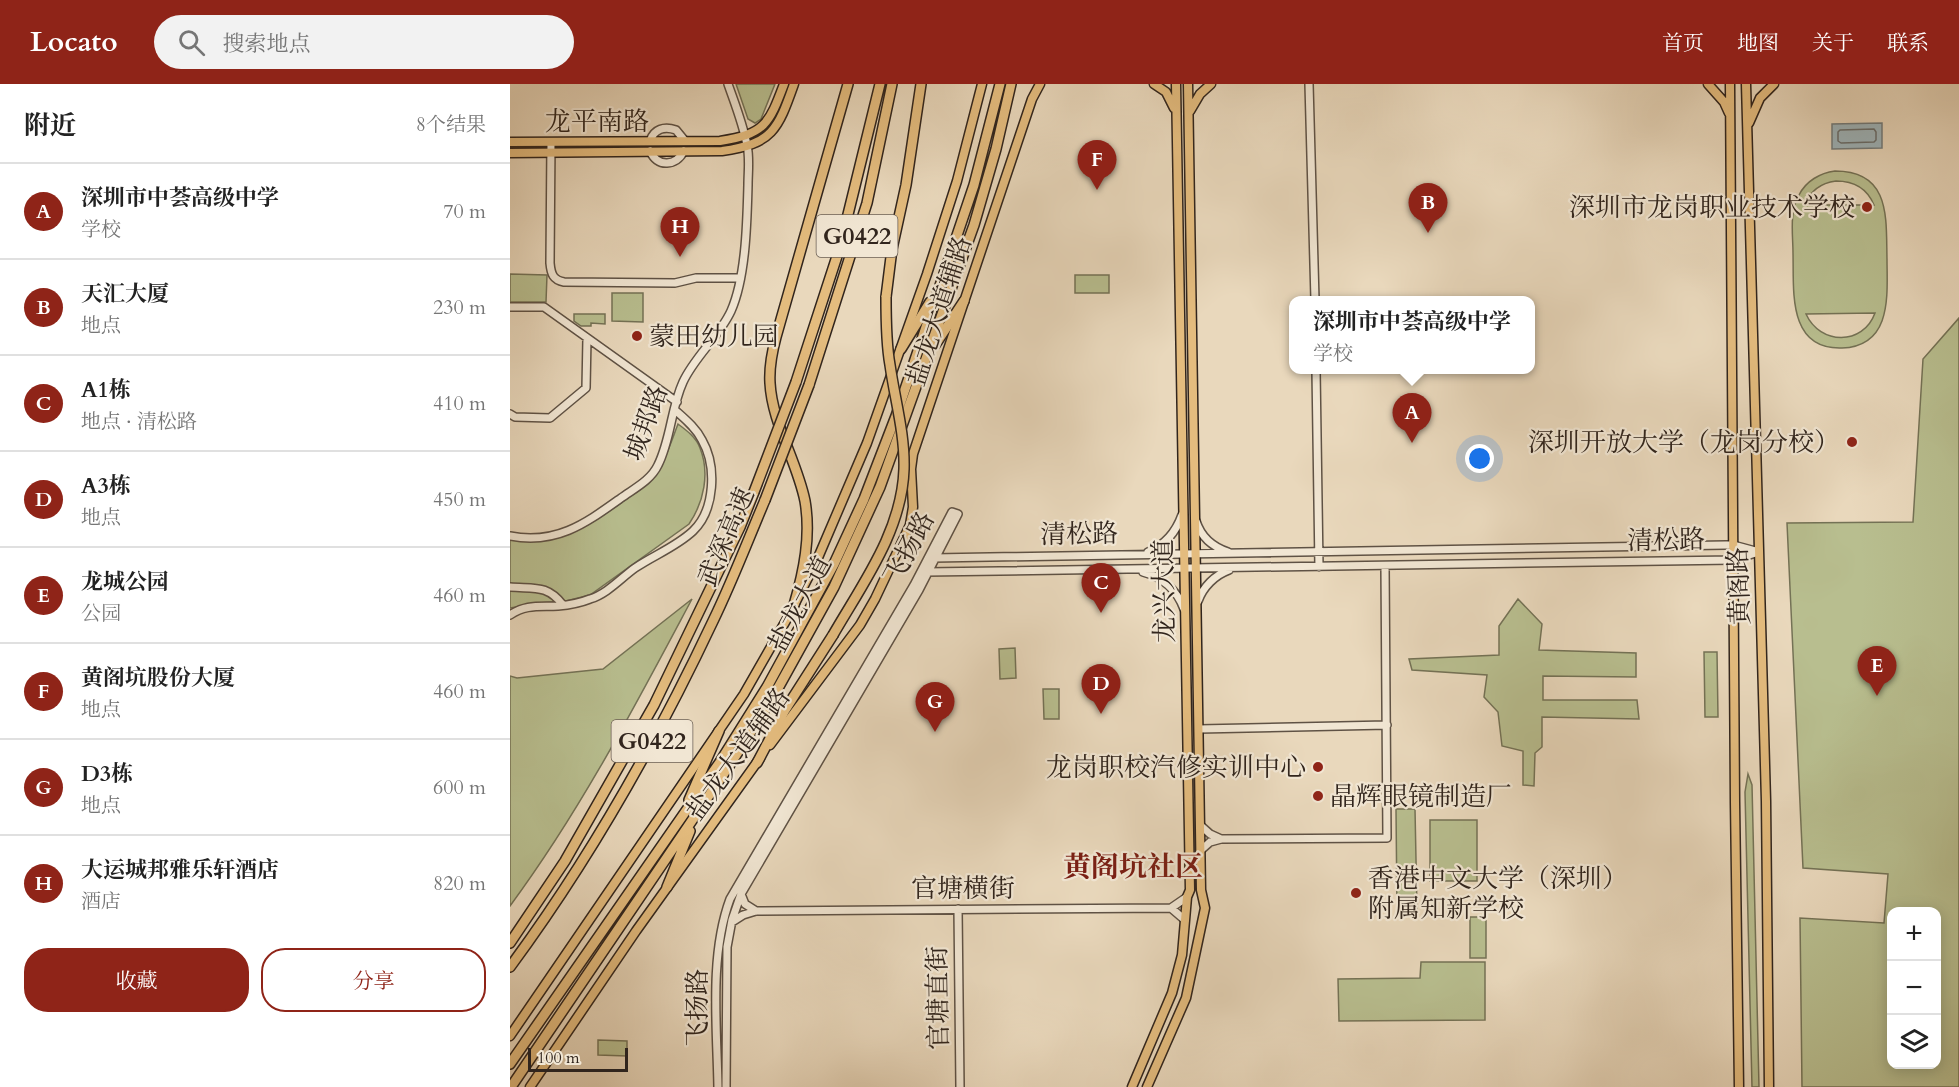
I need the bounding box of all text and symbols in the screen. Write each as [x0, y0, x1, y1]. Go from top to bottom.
search box [154, 15, 574, 69]
text: Locato [30, 23, 118, 61]
icon: search [175, 26, 208, 59]
text: 搜索地点 [223, 29, 311, 59]
text: 首页 [1662, 29, 1704, 58]
text: 地图 [1737, 29, 1779, 58]
text: 关于 [1812, 29, 1854, 58]
text: 联系 [1887, 29, 1929, 58]
street label: 龙平南路 [545, 104, 649, 139]
text: 附近 [24, 108, 76, 143]
text: 8个结果 [416, 111, 486, 138]
pin: F [1078, 141, 1116, 190]
text: 深圳市中荟高级中学 [81, 183, 279, 213]
pin: B [1408, 184, 1448, 233]
place label: 深圳市龙岗职业技术学校 [1569, 190, 1855, 225]
text: A [36, 198, 51, 225]
text: 70 m [443, 198, 486, 225]
marker: 深圳市龙岗职业技术学校 [1860, 200, 1874, 214]
pin: H [660, 208, 700, 257]
road number: G0422 [816, 215, 898, 257]
text: 学校 [81, 216, 121, 243]
street label: 盐龙大道辅路 [898, 231, 980, 391]
text: 天汇大厦 [81, 279, 169, 309]
text: B [36, 294, 51, 321]
text: 230 m [433, 294, 486, 321]
popup [1289, 296, 1535, 374]
text: 深圳市中荟高级中学 [1313, 307, 1511, 337]
text: 地点 [81, 312, 121, 339]
place label: 蒙田幼儿园 [649, 319, 779, 354]
marker: 蒙田幼儿园 [630, 329, 644, 343]
text: 学校 [1313, 340, 1353, 367]
text: A1栋 [81, 375, 131, 405]
street label: 城邦路 [616, 380, 676, 466]
text: C [36, 390, 51, 417]
text: 410 m [433, 390, 486, 417]
pin: A [1392, 394, 1432, 443]
text: 地点 · 清松路 [81, 408, 197, 435]
place label: 深圳开放大学（龙岗分校） [1528, 425, 1840, 460]
marker: 深圳开放大学（龙岗分校） [1845, 435, 1859, 449]
your location [1465, 444, 1494, 473]
text: A3栋 [81, 471, 131, 501]
street label: 武深高速 [690, 482, 762, 592]
text: D [35, 486, 52, 513]
text: 450 m [433, 486, 486, 513]
text: 地点 [81, 504, 121, 531]
street label: 飞扬路 [875, 505, 943, 591]
street label: 清松路 [1040, 516, 1118, 552]
street label: 清松路 [1627, 522, 1705, 558]
street label: 龙兴大道 [1146, 539, 1182, 643]
street label: 黄阁路 [1720, 546, 1758, 626]
street label: 盐龙大道 [760, 550, 840, 658]
pin: C [1082, 564, 1120, 613]
text: 龙城公园 [81, 567, 169, 597]
text: E [37, 582, 50, 609]
text: 460 m [433, 582, 486, 609]
text: 公园 [81, 600, 121, 627]
pin: E [1858, 646, 1896, 696]
text: 黄阁坑股份大厦 [81, 663, 235, 693]
pin: D [1082, 664, 1120, 714]
text: F [38, 678, 49, 705]
text: 460 m [433, 678, 486, 705]
street label: 盐龙大道辅路 [678, 681, 798, 827]
pin: G [916, 682, 954, 732]
text: 地点 [81, 696, 121, 723]
road number: G0422 [612, 720, 692, 762]
place label: 龙岗职校汽修实训中心 [1046, 750, 1306, 785]
text: D3栋 [81, 759, 133, 789]
marker: 龙岗职校汽修实训中心 [1311, 760, 1325, 774]
text: G [35, 774, 52, 801]
text: 600 m [433, 774, 486, 801]
place label: 晶辉眼镜制造厂 [1330, 779, 1512, 814]
marker: 晶辉眼镜制造厂 [1311, 789, 1325, 803]
text: 地点 [81, 792, 121, 819]
district label: 黄阁坑社区 [1063, 848, 1203, 886]
text: 大运城邦雅乐轩酒店 [81, 855, 279, 885]
place label: 香港中文大学（深圳） 附属知新学校 [1368, 861, 1628, 926]
text: H [35, 870, 52, 897]
text: 820 m [433, 870, 486, 897]
street label: 官塘横街 [911, 871, 1015, 906]
marker: 香港中文大学（深圳） 附属知新学校 [1349, 886, 1363, 900]
text: 酒店 [81, 888, 121, 915]
map controls [1887, 907, 1941, 1069]
button: + [1887, 907, 1941, 961]
street label: 官塘直街 [920, 946, 956, 1050]
button: 收藏 [24, 948, 249, 1012]
button: 分享 [261, 948, 486, 1012]
button: − [1887, 961, 1941, 1015]
street label: 飞扬路 [680, 969, 715, 1047]
button: layers [1887, 1015, 1941, 1069]
scale bar [528, 1045, 628, 1072]
text: 100 m [537, 1047, 579, 1069]

